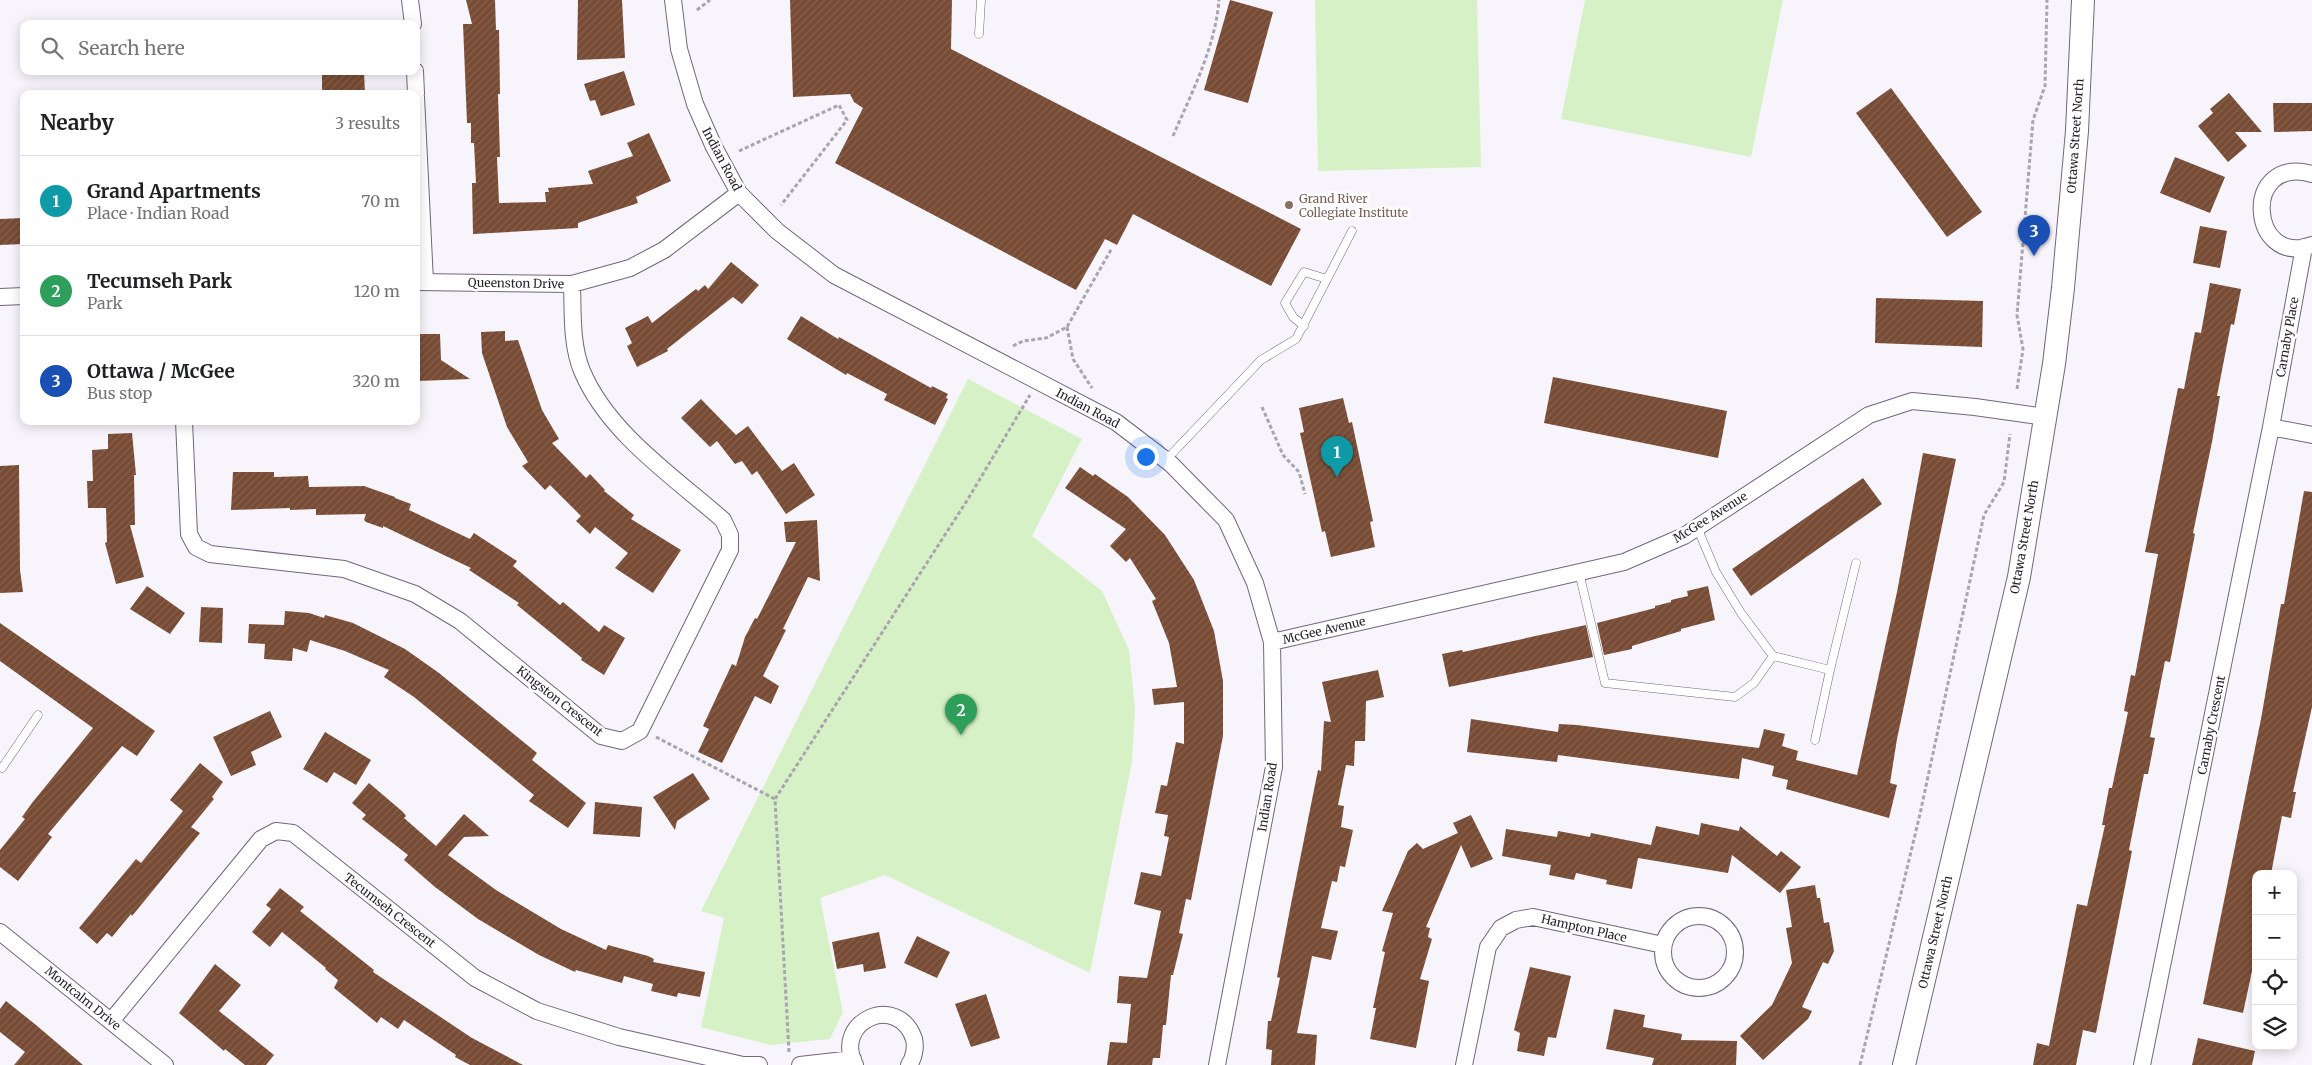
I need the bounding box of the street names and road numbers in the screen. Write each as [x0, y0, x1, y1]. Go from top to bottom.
street label: Ottawa Street North [2063, 78, 2087, 194]
street label: Indian Road [699, 125, 745, 193]
street label: Queenston Drive [468, 275, 564, 291]
street label: Carnaby Place [2273, 296, 2301, 378]
street label: Indian Road [1054, 385, 1122, 431]
street label: Ottawa Street North [2007, 479, 2041, 595]
street label: McGee Avenue [1670, 488, 1750, 546]
street label: McGee Avenue [1281, 613, 1367, 647]
street label: Kingston Crescent [514, 663, 606, 740]
street label: Carnaby Crescent [2194, 674, 2228, 776]
street label: Indian Road [1254, 761, 1280, 833]
street label: Tecumseh Crescent [341, 869, 439, 951]
street label: Ottawa Street North [1915, 874, 1955, 990]
street label: Hampton Place [1540, 911, 1628, 945]
street label: Montcalm Drive [42, 963, 124, 1033]

